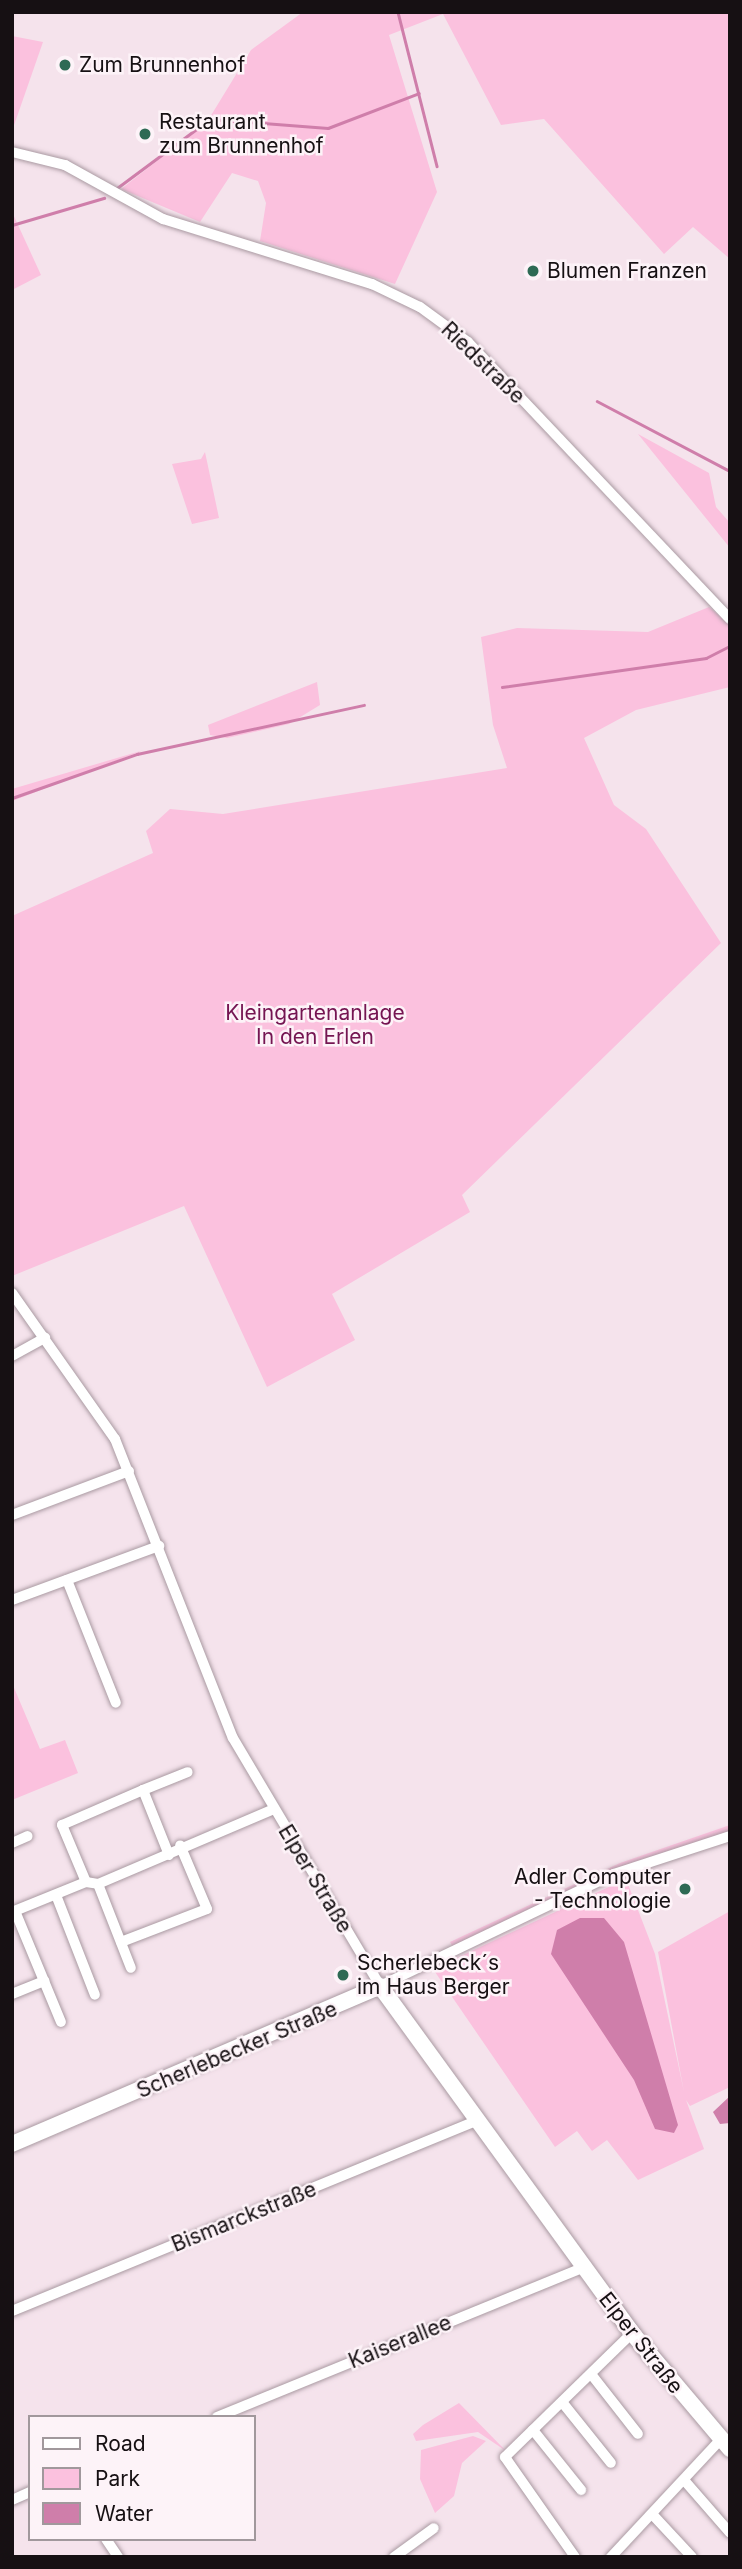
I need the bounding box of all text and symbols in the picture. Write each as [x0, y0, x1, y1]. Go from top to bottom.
place label: Zum Brunnenhof [79, 52, 245, 78]
marker: Zum Brunnenhof [57, 57, 73, 73]
place label: Restaurant zum Brunnenhof [159, 109, 324, 159]
marker: Restaurant zum Brunnenhof [137, 126, 153, 142]
place label: Blumen Franzen [547, 258, 707, 284]
marker: Blumen Franzen [525, 263, 541, 279]
street label: Riedstraße [436, 317, 530, 409]
park label: Kleingartenanlage In den Erlen [225, 1000, 405, 1050]
street label: Elper Straße [273, 1820, 357, 1938]
place label: Adler Computer - Technologie [514, 1864, 671, 1914]
marker: Adler Computer - Technologie [677, 1881, 693, 1897]
place label: Scherlebeck´s im Haus Berger [357, 1950, 510, 2000]
marker: Scherlebeck´s im Haus Berger [335, 1967, 351, 1983]
street label: Scherlebecker Straße [133, 1996, 341, 2104]
street label: Bismarckstraße [168, 2176, 320, 2258]
street label: Elper Straße [594, 2287, 688, 2399]
street label: Kaiserallee [345, 2310, 455, 2374]
legend [28, 2415, 256, 2541]
text: Road [95, 2431, 146, 2456]
text: Park [95, 2466, 140, 2491]
text: Water [95, 2501, 153, 2526]

